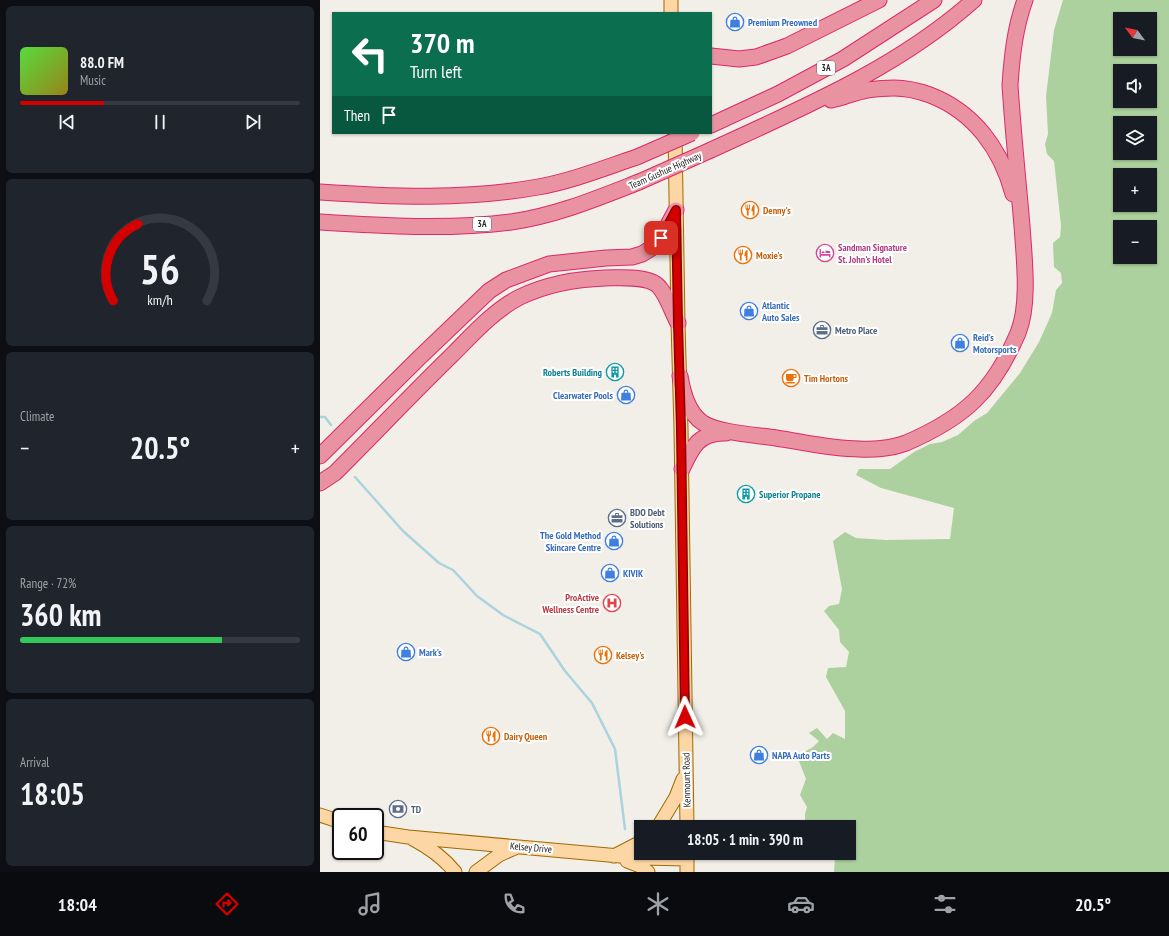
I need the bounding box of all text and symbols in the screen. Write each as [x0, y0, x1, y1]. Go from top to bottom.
shop icon: Premium Preowned [725, 12, 745, 32]
north arrow [1113, 12, 1157, 56]
map controls [1113, 12, 1157, 264]
place label: Premium Preowned [748, 16, 818, 29]
text: 370 m [410, 24, 474, 61]
icon: left [344, 28, 396, 80]
text: 88.0 FM [80, 53, 124, 72]
text: Turn left [410, 60, 462, 83]
road number: 3A [817, 61, 835, 75]
button: sound [1113, 64, 1157, 108]
text: Music [80, 72, 106, 89]
icon: arrive [378, 104, 400, 126]
text: Then [344, 106, 370, 125]
icon: previous [56, 111, 78, 133]
icon: pause [149, 111, 171, 133]
icon: next [242, 111, 264, 133]
button: layers [1113, 116, 1157, 160]
street label: Team Gushue Highway [627, 149, 704, 192]
button: + [1113, 168, 1157, 212]
restaurant icon: Denny's [740, 200, 760, 220]
place label: Denny's [763, 204, 791, 217]
road number: 3A [473, 217, 491, 231]
button: − [1113, 220, 1157, 264]
pin [644, 221, 678, 255]
icon: arrive [650, 227, 672, 249]
place label: Sandman Signature St. John's Hotel [838, 241, 907, 266]
text: 56 [140, 242, 180, 295]
hotel icon: Sandman Signature St. John's Hotel [815, 243, 835, 263]
restaurant icon: Moxie's [733, 245, 753, 265]
place label: Moxie's [756, 249, 783, 262]
text: km/h [147, 289, 173, 308]
place label: Atlantic Auto Sales [761, 299, 800, 324]
shop icon: Atlantic Auto Sales [739, 301, 759, 321]
office icon: Metro Place [812, 320, 832, 340]
place label: Metro Place [835, 324, 877, 337]
place label: Reid's Motorsports [973, 331, 1017, 356]
shop icon: Reid's Motorsports [950, 333, 970, 353]
building icon: Roberts Building [605, 362, 625, 382]
place label: Roberts Building [543, 366, 603, 379]
cafe icon: Tim Hortons [781, 368, 801, 388]
place label: Tim Hortons [804, 372, 848, 385]
shop icon: Clearwater Pools [616, 385, 636, 405]
place label: Clearwater Pools [553, 389, 613, 402]
text: Climate [20, 408, 54, 425]
text: 20.5° [130, 428, 190, 467]
text: − [20, 434, 29, 462]
text: + [291, 434, 300, 462]
building icon: Superior Propane [736, 484, 756, 504]
place label: Superior Propane [759, 488, 821, 501]
place label: BDO Debt Solutions [630, 506, 665, 531]
office icon: BDO Debt Solutions [607, 508, 627, 528]
place label: The Gold Method Skincare Centre [540, 529, 602, 554]
shop icon: The Gold Method Skincare Centre [604, 531, 624, 551]
shop icon: KIVIK [600, 563, 620, 583]
place label: KIVIK [623, 567, 644, 580]
text: Range · 72% [20, 575, 76, 592]
place label: ProActive Wellness Centre [541, 591, 599, 616]
hospital icon: ProActive Wellness Centre [602, 593, 622, 613]
text: 360 km [20, 595, 101, 634]
shop icon: Mark's [396, 642, 416, 662]
restaurant icon: Kelsey's [593, 645, 613, 665]
place label: Mark's [419, 646, 442, 659]
place label: Kelsey's [616, 649, 645, 662]
position arrow [664, 696, 706, 738]
restaurant icon: Dairy Queen [481, 726, 501, 746]
place label: Dairy Queen [504, 730, 548, 743]
shop icon: NAPA Auto Parts [749, 745, 769, 765]
place label: NAPA Auto Parts [772, 749, 831, 762]
street label: Kenmount Road [680, 753, 693, 807]
text: Arrival [20, 754, 49, 771]
text: 18:05 [20, 774, 85, 813]
bank icon: TD [388, 799, 408, 819]
place label: TD [411, 803, 422, 816]
speed limit sign: 60 [332, 808, 384, 860]
text: 18:05 · 1 min · 390 m [687, 830, 803, 849]
street label: Kelsey Drive [509, 839, 552, 856]
icon: directions [213, 890, 241, 918]
icon: music [356, 890, 384, 918]
icon: phone [500, 890, 528, 918]
icon: climate [644, 890, 672, 918]
icon: car [787, 890, 815, 918]
icon: filters [931, 890, 959, 918]
text: 18:04 [58, 893, 97, 916]
text: 20.5° [1075, 893, 1111, 916]

